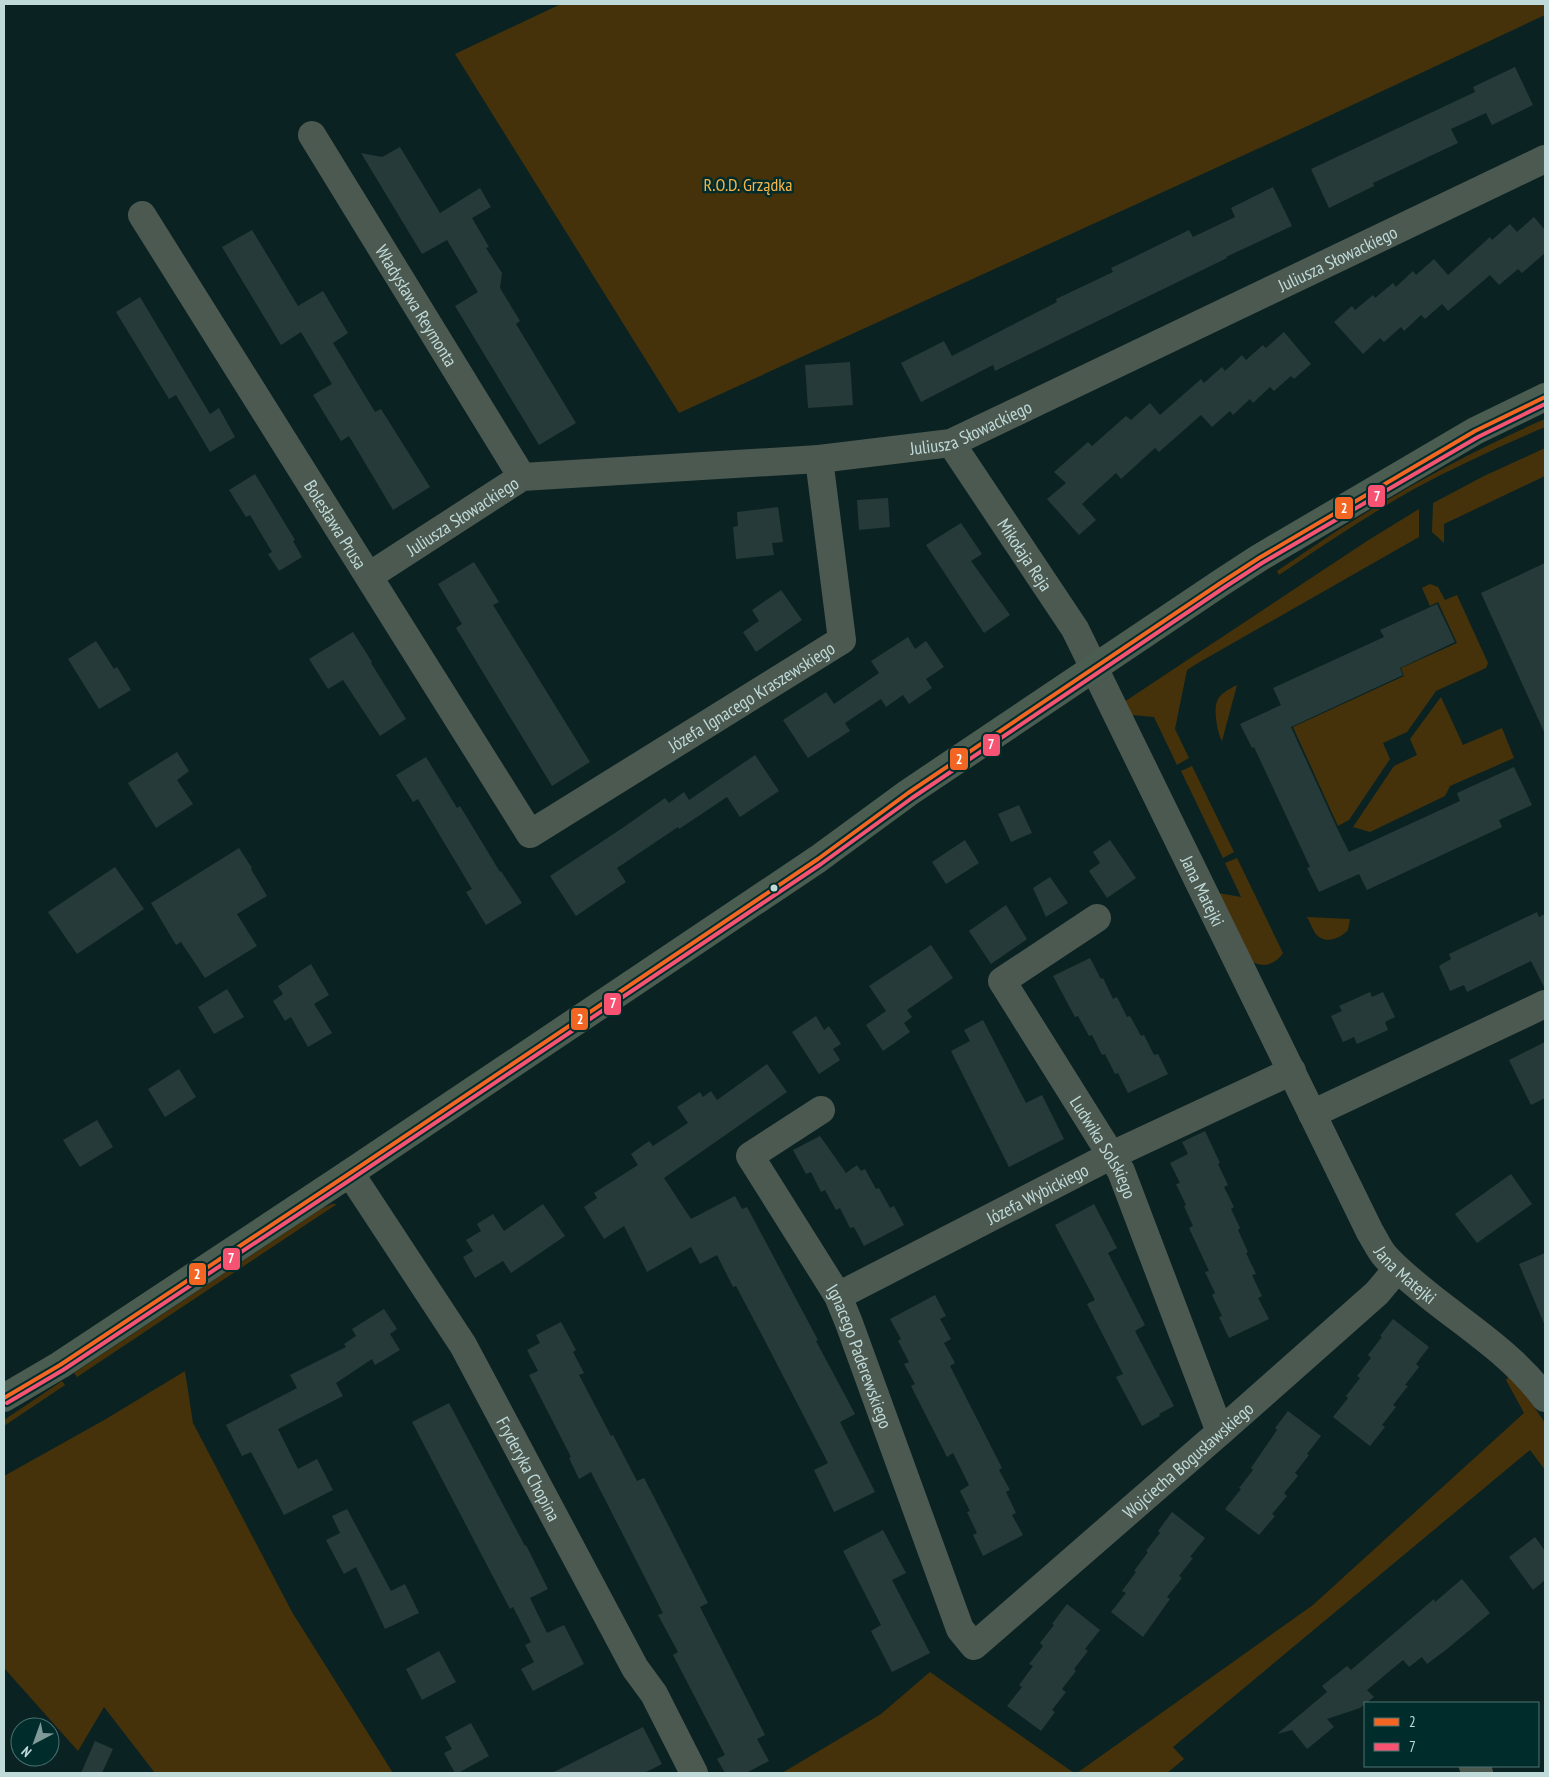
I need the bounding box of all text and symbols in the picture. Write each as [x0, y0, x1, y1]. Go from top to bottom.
park label: R.O.D. Grządka [704, 173, 792, 196]
street label: Juliusza Słowackiego [1273, 220, 1401, 297]
street label: Władysława Reymonta [371, 240, 463, 371]
street label: Juliusza Słowackiego [908, 395, 1035, 460]
street label: Juliusza Słowackiego [401, 471, 523, 561]
street label: Bolesława Prusa [299, 475, 372, 573]
line badge: 7 [1367, 484, 1386, 508]
text: 7 [1374, 487, 1381, 505]
line badge: 2 [1334, 496, 1354, 520]
text: 2 [1341, 499, 1347, 517]
street label: Mikołaja Reja [993, 514, 1058, 595]
street label: Józefa Ignacego Kraszewskiego [663, 636, 839, 757]
line badge: 7 [982, 733, 1001, 757]
text: 7 [988, 735, 995, 753]
line badge: 2 [949, 747, 969, 771]
text: 2 [956, 750, 962, 768]
street label: Jana Matejki [1176, 851, 1230, 930]
unlabelled marker [769, 883, 779, 893]
line badge: 7 [603, 992, 622, 1016]
text: 7 [610, 994, 617, 1012]
line badge: 2 [570, 1007, 589, 1031]
text: 2 [577, 1010, 583, 1028]
street label: Ludwika Solskiego [1065, 1091, 1142, 1202]
street label: Józefa Wybickiego [981, 1158, 1092, 1230]
street label: Jana Matejki [1369, 1241, 1441, 1309]
line badge: 7 [222, 1247, 241, 1271]
text: 7 [228, 1249, 235, 1267]
line badge: 2 [188, 1262, 207, 1286]
text: 2 [194, 1265, 200, 1283]
street label: Ignacego Paderewskiego [822, 1279, 898, 1432]
street label: Wojciecha Bogusławskiego [1118, 1397, 1258, 1523]
street label: Fryderyka Chopina [492, 1413, 566, 1525]
legend [1364, 1702, 1539, 1767]
text: 2 [1409, 1712, 1416, 1731]
north arrow [10, 1717, 60, 1767]
text: 7 [1409, 1737, 1416, 1756]
text: N [18, 1743, 35, 1761]

